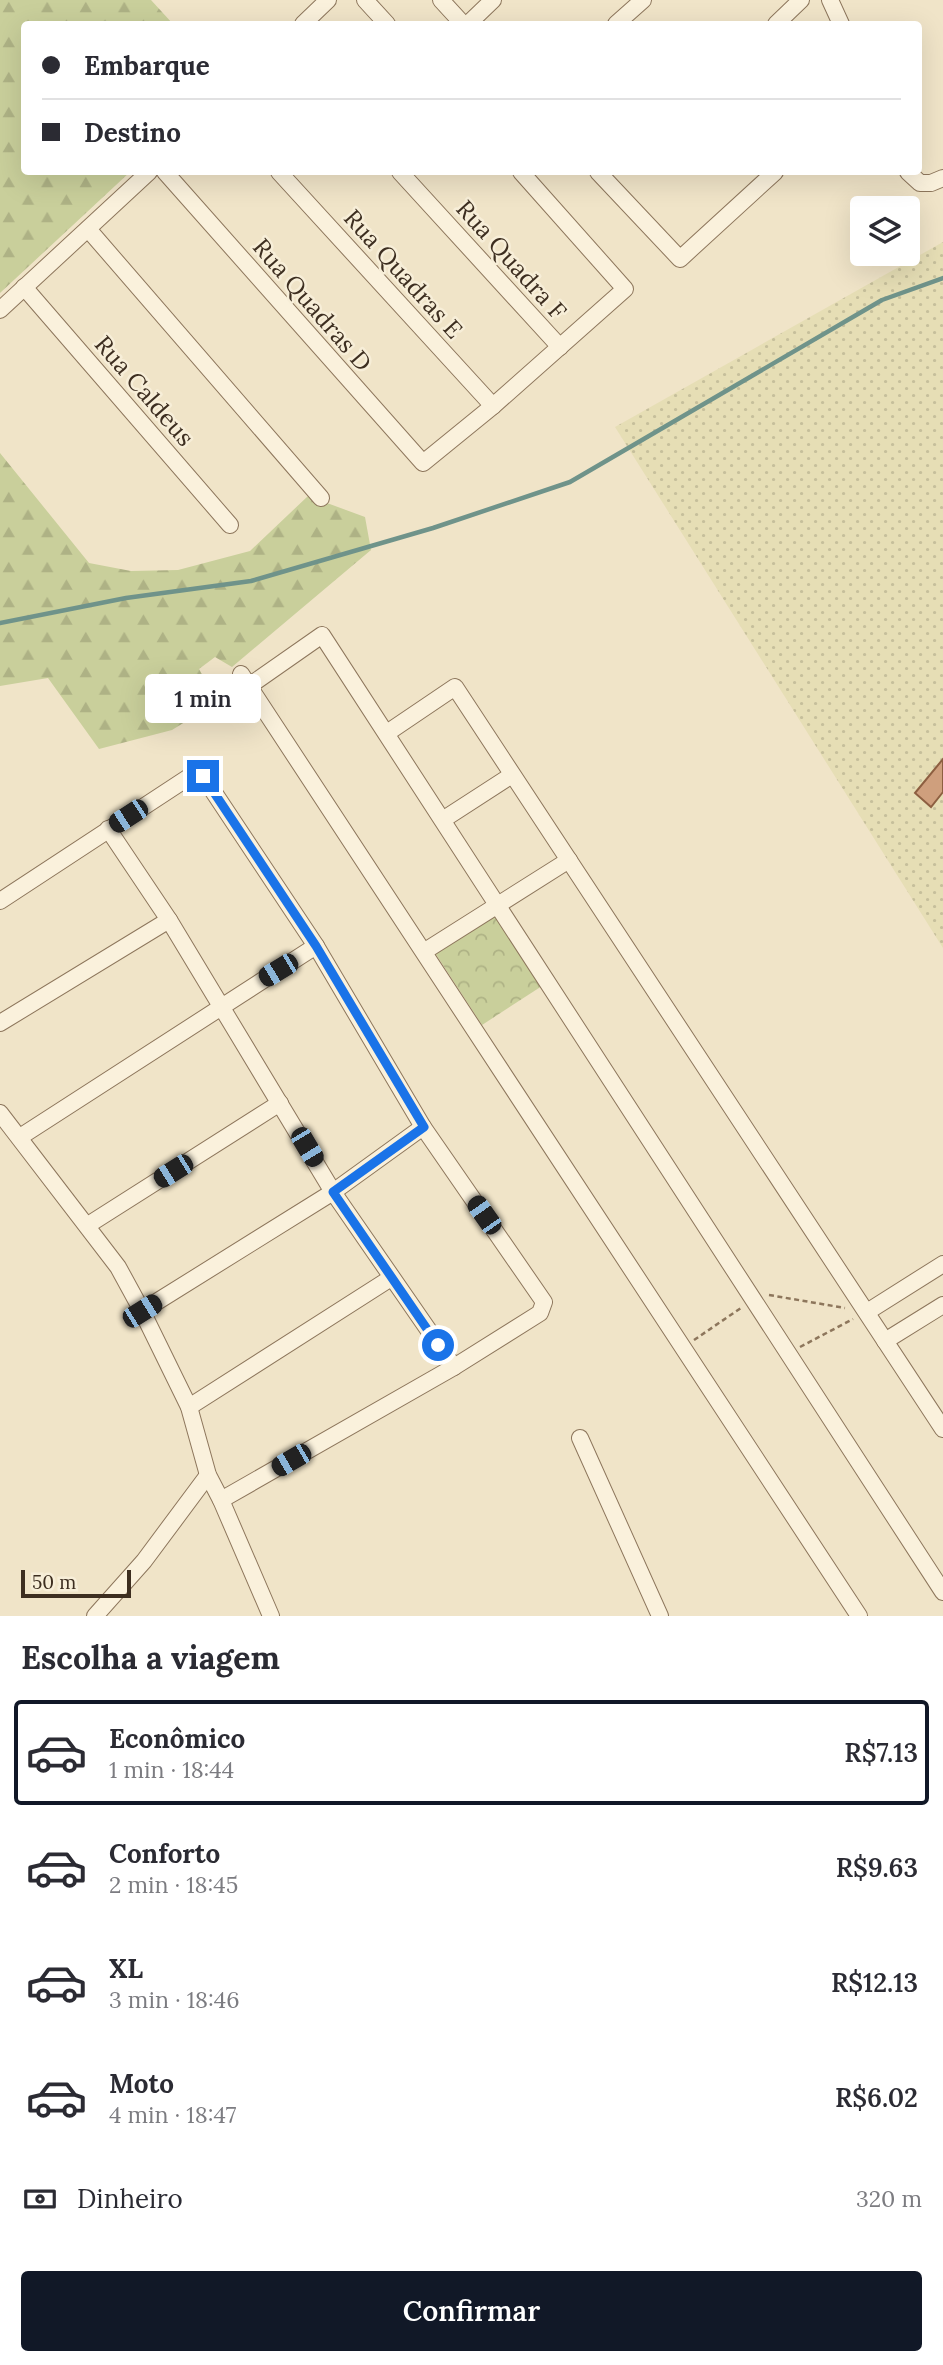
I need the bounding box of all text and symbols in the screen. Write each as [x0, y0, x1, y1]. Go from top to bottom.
text: Embarque [84, 49, 210, 82]
text: Destino [84, 116, 181, 149]
street label: Rua Quadra F [450, 193, 573, 326]
map controls [850, 196, 920, 266]
button: layers [850, 196, 920, 266]
street label: Rua Quadras E [337, 203, 470, 345]
street label: Rua Quadras D [246, 232, 379, 378]
street label: Rua Caldeus [88, 329, 201, 452]
callout: 1 min [145, 674, 261, 724]
text: 1 min [174, 684, 232, 713]
route end [187, 760, 219, 792]
car [105, 796, 152, 836]
car [255, 950, 302, 990]
car [288, 1124, 327, 1170]
car [150, 1151, 197, 1191]
car [464, 1192, 505, 1238]
car [119, 1291, 166, 1331]
route start [422, 1329, 454, 1361]
car [268, 1440, 315, 1480]
scale bar [21, 1567, 131, 1599]
text: 50 m [32, 1570, 76, 1594]
text: Escolha a viagem [21, 1637, 280, 1678]
icon: car [25, 1721, 88, 1784]
text: Econômico [109, 1722, 245, 1755]
text: R$7.13 [844, 1736, 918, 1769]
text: 1 min · 18:44 [109, 1755, 234, 1784]
icon: car [25, 1836, 88, 1899]
text: Conforto [109, 1837, 220, 1870]
text: R$9.63 [836, 1851, 918, 1884]
text: 2 min · 18:45 [109, 1870, 238, 1899]
icon: car [25, 1951, 88, 2014]
text: XL [109, 1952, 143, 1985]
text: R$12.13 [831, 1966, 918, 1999]
text: 3 min · 18:46 [109, 1985, 240, 2014]
icon: car [25, 2066, 88, 2129]
text: Moto [109, 2067, 174, 2100]
text: R$6.02 [835, 2081, 918, 2114]
text: 4 min · 18:47 [109, 2100, 236, 2129]
icon: cash [21, 2180, 59, 2218]
text: Dinheiro [77, 2182, 183, 2215]
text: 320 m [856, 2184, 922, 2213]
button: Confirmar [21, 2271, 922, 2351]

